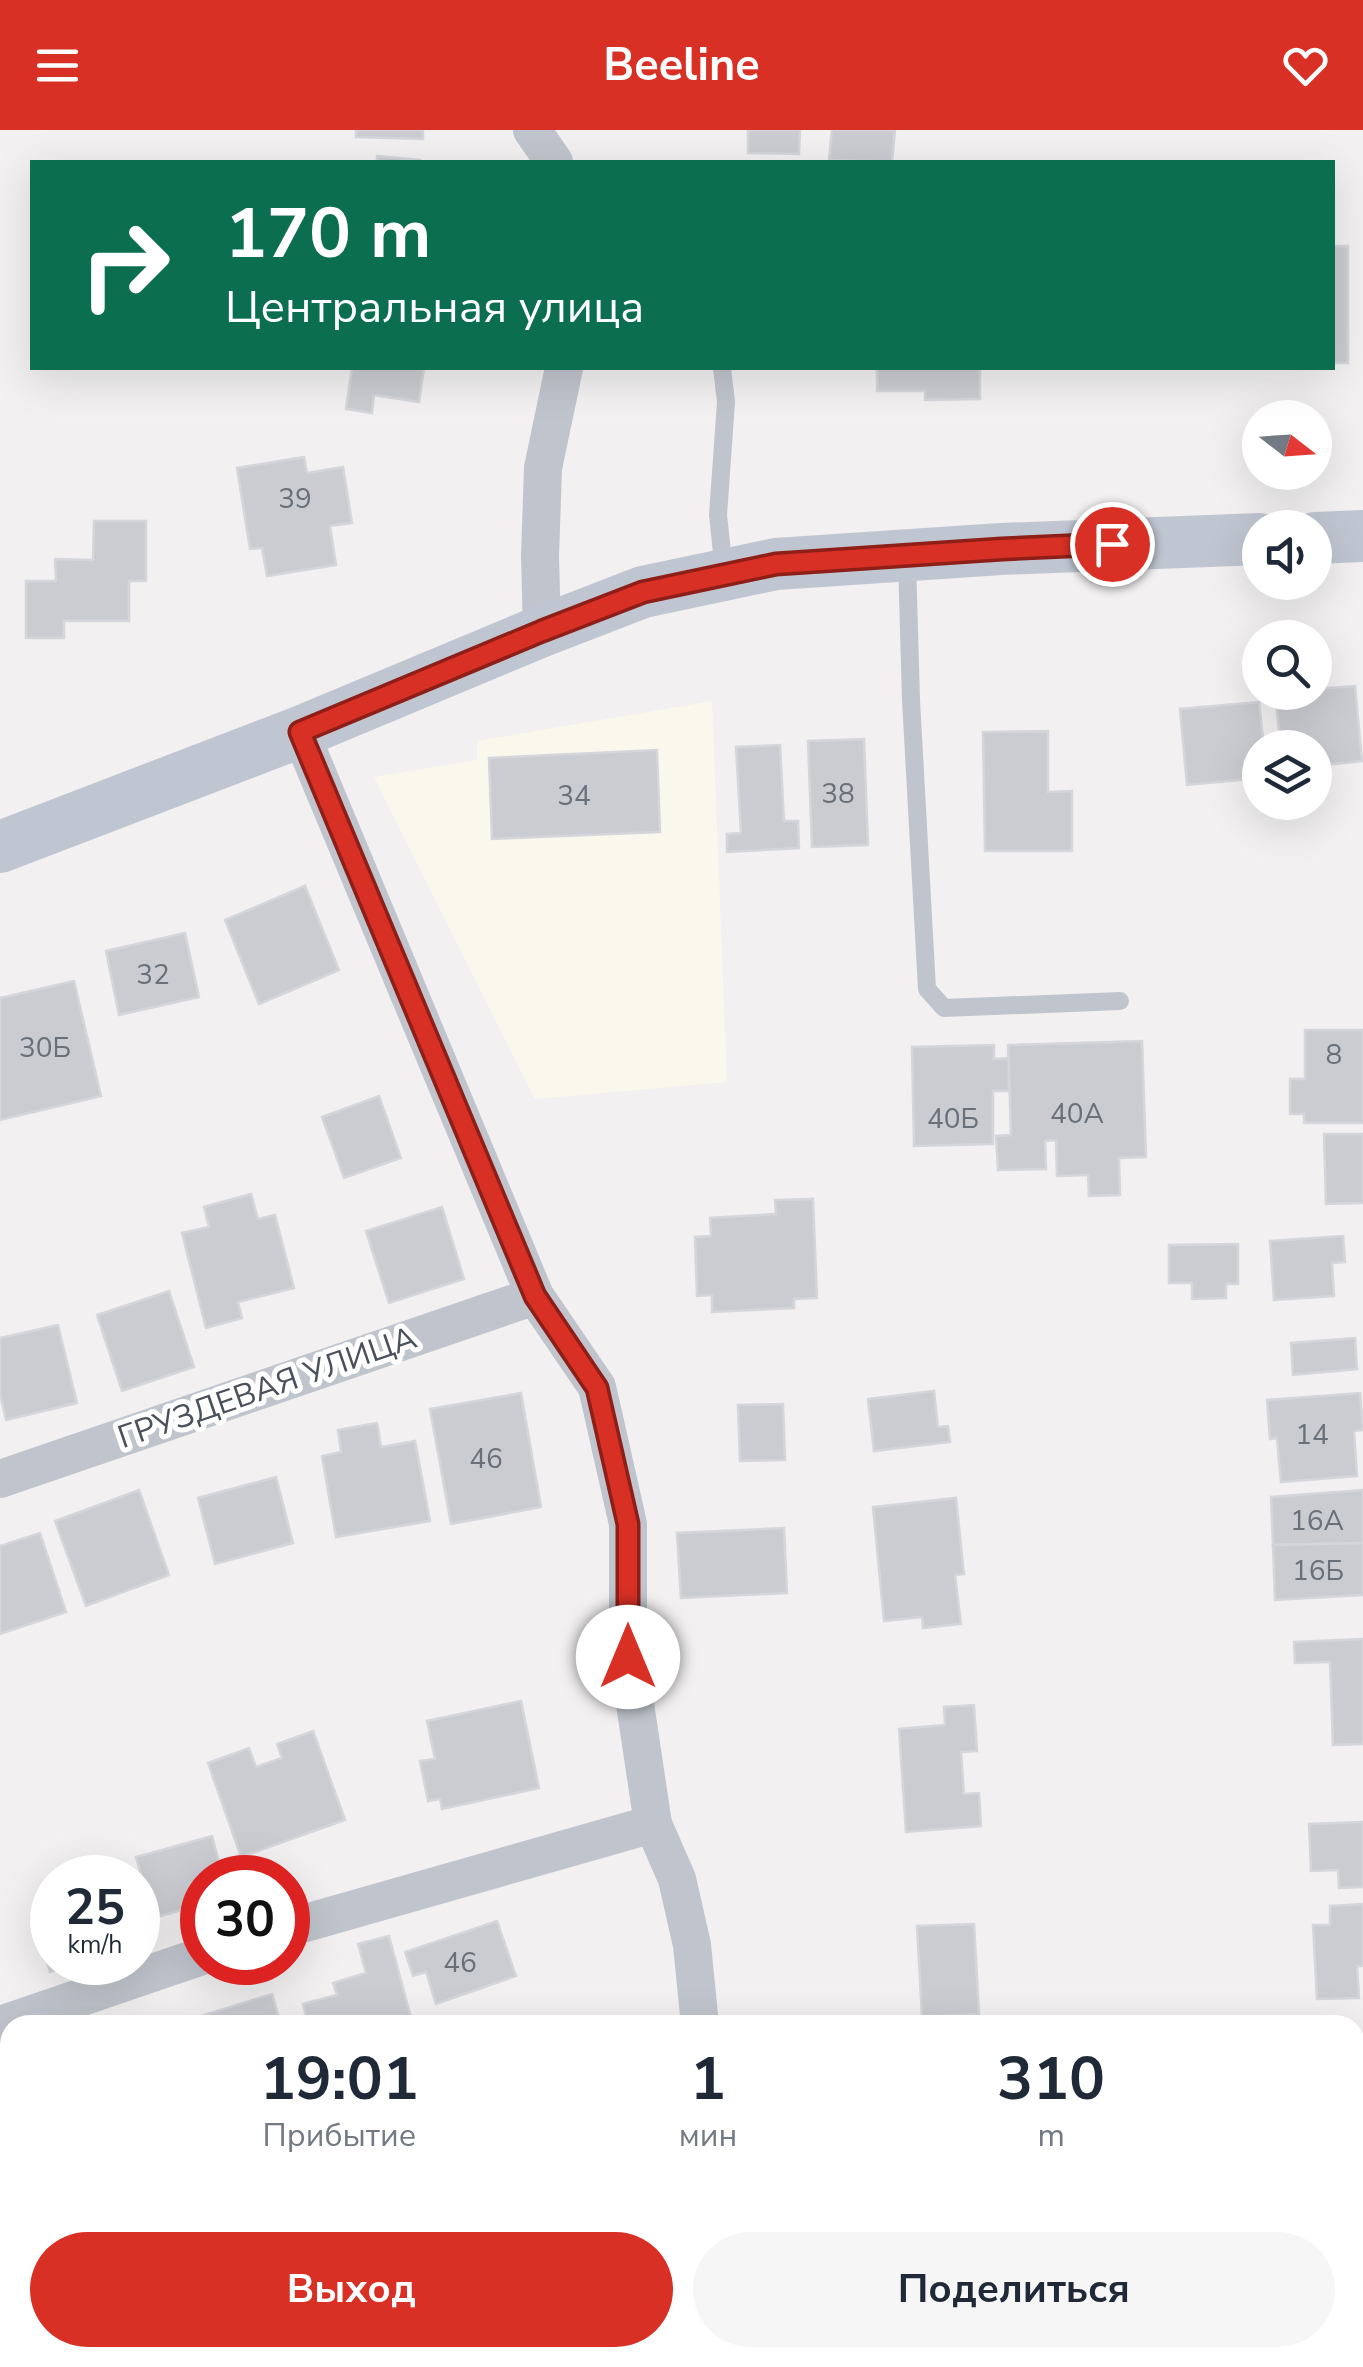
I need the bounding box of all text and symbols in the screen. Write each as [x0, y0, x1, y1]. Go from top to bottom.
text: Beeline [603, 35, 760, 96]
icon: menu [30, 38, 85, 93]
icon: heart [1278, 38, 1333, 93]
text: 170 m [225, 186, 431, 282]
icon: right [60, 200, 190, 330]
text: Центральная улица [225, 277, 644, 338]
north arrow [1242, 400, 1332, 490]
map controls [1242, 400, 1332, 820]
house number: 39 [278, 480, 312, 518]
pin [1070, 502, 1155, 587]
button: sound [1242, 510, 1332, 600]
icon: arrive [1085, 517, 1140, 572]
button: search [1242, 620, 1332, 710]
button: layers [1242, 730, 1332, 820]
house number: 38 [821, 775, 855, 813]
house number: 34 [557, 777, 591, 815]
house number: 32 [136, 956, 170, 994]
house number: 30Б [19, 1029, 71, 1067]
house number: 8 [1326, 1036, 1342, 1074]
house number: 40А [1050, 1095, 1104, 1133]
house number: 40Б [927, 1100, 979, 1138]
street label: ГРУЗДЕВАЯ УЛИЦА [112, 1316, 422, 1459]
house number: 14 [1295, 1416, 1329, 1454]
house number: 46 [469, 1440, 503, 1478]
house number: 16А [1290, 1502, 1344, 1540]
house number: 16Б [1292, 1552, 1344, 1590]
position arrow [576, 1605, 680, 1709]
speed limit sign: 30 [180, 1855, 310, 1985]
text: 25 [65, 1873, 125, 1942]
text: km/h [67, 1928, 123, 1962]
house number: 46 [443, 1944, 477, 1982]
text: 19:01 [260, 2038, 419, 2120]
text: 1 [690, 2038, 726, 2120]
text: 310 [997, 2038, 1105, 2120]
text: Прибытие [263, 2114, 416, 2157]
text: мин [679, 2114, 737, 2157]
text: m [1037, 2114, 1065, 2157]
button: Выход [30, 2232, 673, 2347]
button: Поделиться [693, 2232, 1335, 2347]

